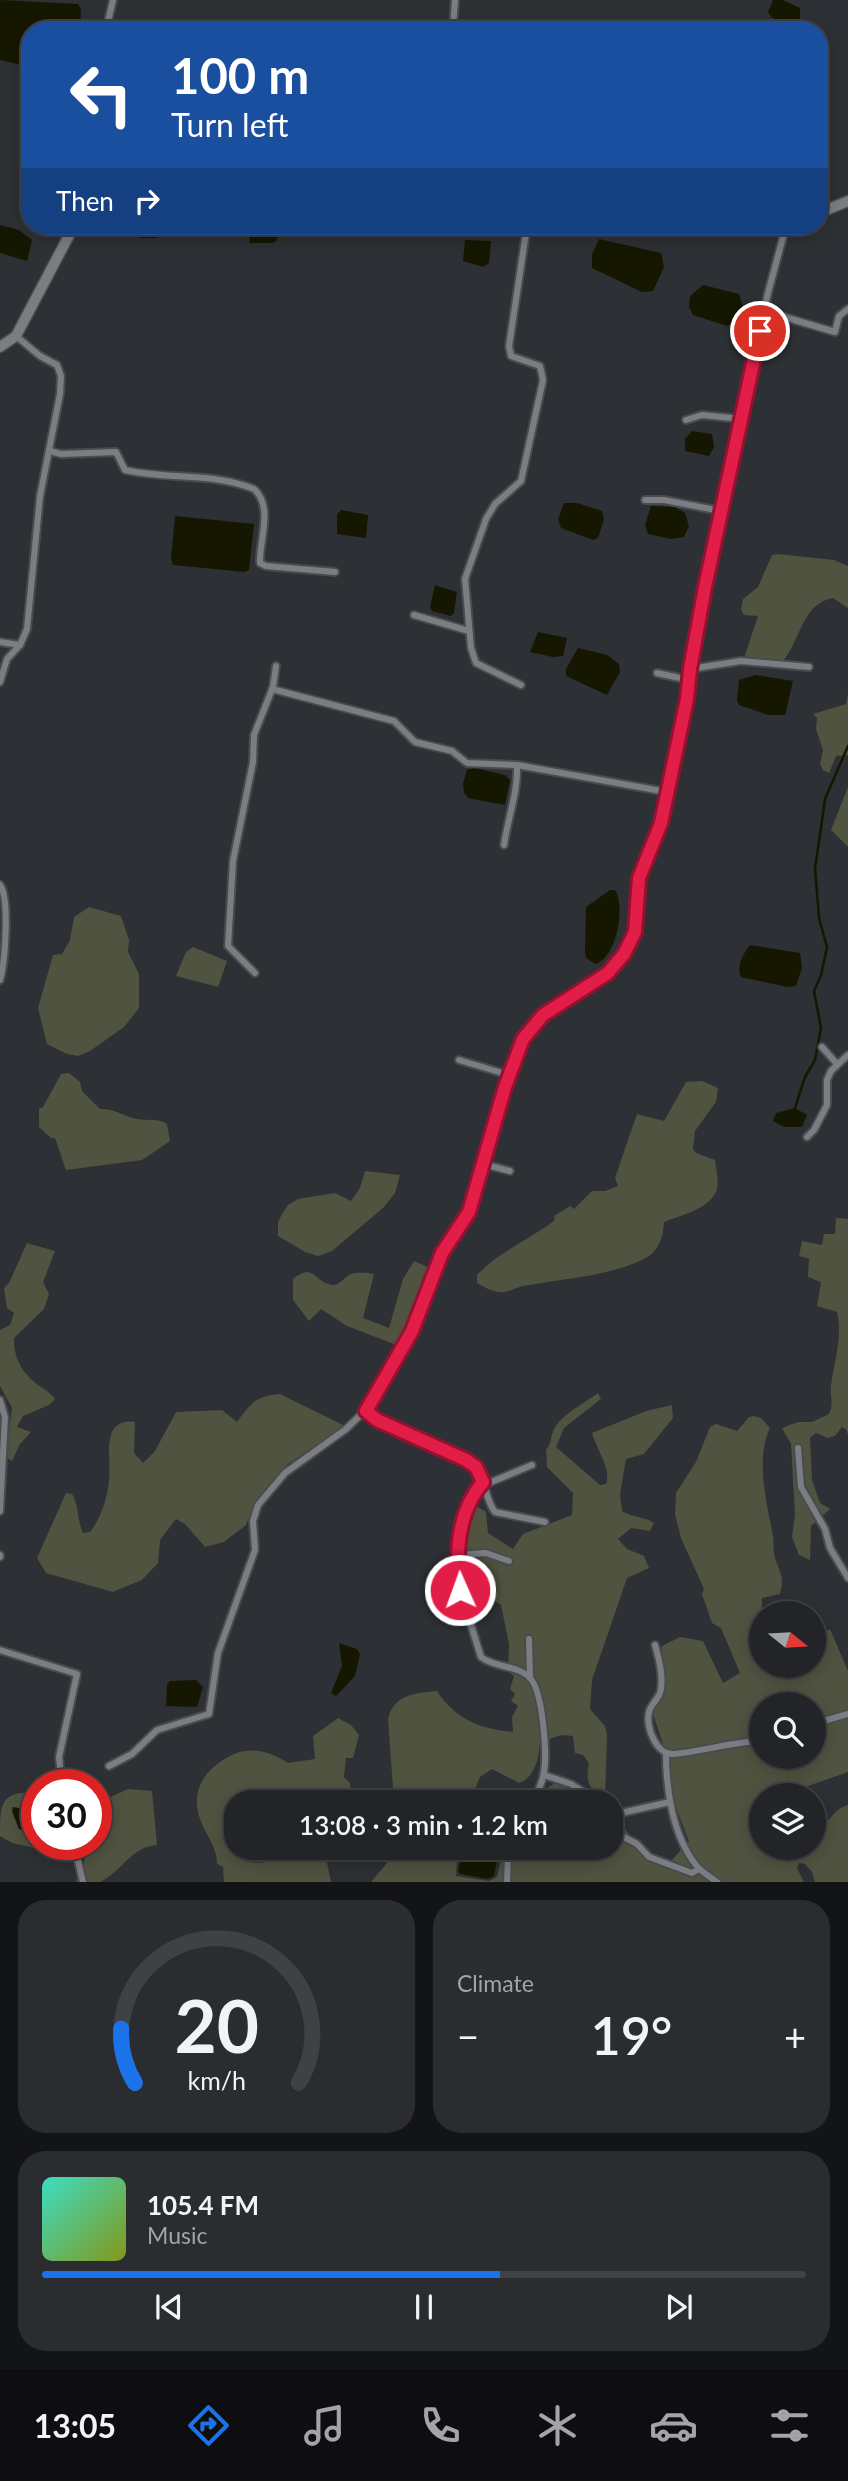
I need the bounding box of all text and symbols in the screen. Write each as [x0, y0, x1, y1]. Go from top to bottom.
text: 100 m [171, 46, 309, 104]
icon: left [56, 49, 147, 140]
text: Turn left [171, 105, 288, 144]
icon: right [128, 182, 166, 220]
text: Then [56, 185, 114, 217]
pin [730, 301, 790, 361]
icon: arrive [741, 312, 779, 350]
position arrow [423, 1553, 497, 1627]
north arrow [749, 1601, 826, 1678]
map controls [749, 1601, 826, 1860]
button: search [749, 1692, 826, 1769]
speed limit sign: 30 [21, 1769, 112, 1860]
button: layers [749, 1783, 826, 1860]
text: 13:08 · 3 min · 1.2 km [299, 1809, 548, 1841]
text: Climate [457, 1969, 534, 1997]
text: 20 [174, 1981, 259, 2069]
text: 19° [591, 2004, 672, 2066]
text: − [457, 2013, 479, 2059]
text: + [784, 2013, 806, 2059]
text: km/h [187, 2064, 246, 2094]
text: 105.4 FM [147, 2189, 259, 2221]
text: Music [147, 2221, 207, 2249]
icon: previous [150, 2288, 188, 2326]
icon: pause [405, 2288, 443, 2326]
icon: next [660, 2288, 698, 2326]
icon: directions [184, 2401, 233, 2450]
icon: music [300, 2401, 349, 2450]
icon: phone [416, 2401, 465, 2450]
icon: climate [533, 2401, 582, 2450]
icon: car [649, 2401, 698, 2450]
icon: filters [765, 2401, 814, 2450]
text: 13:05 [34, 2406, 116, 2445]

